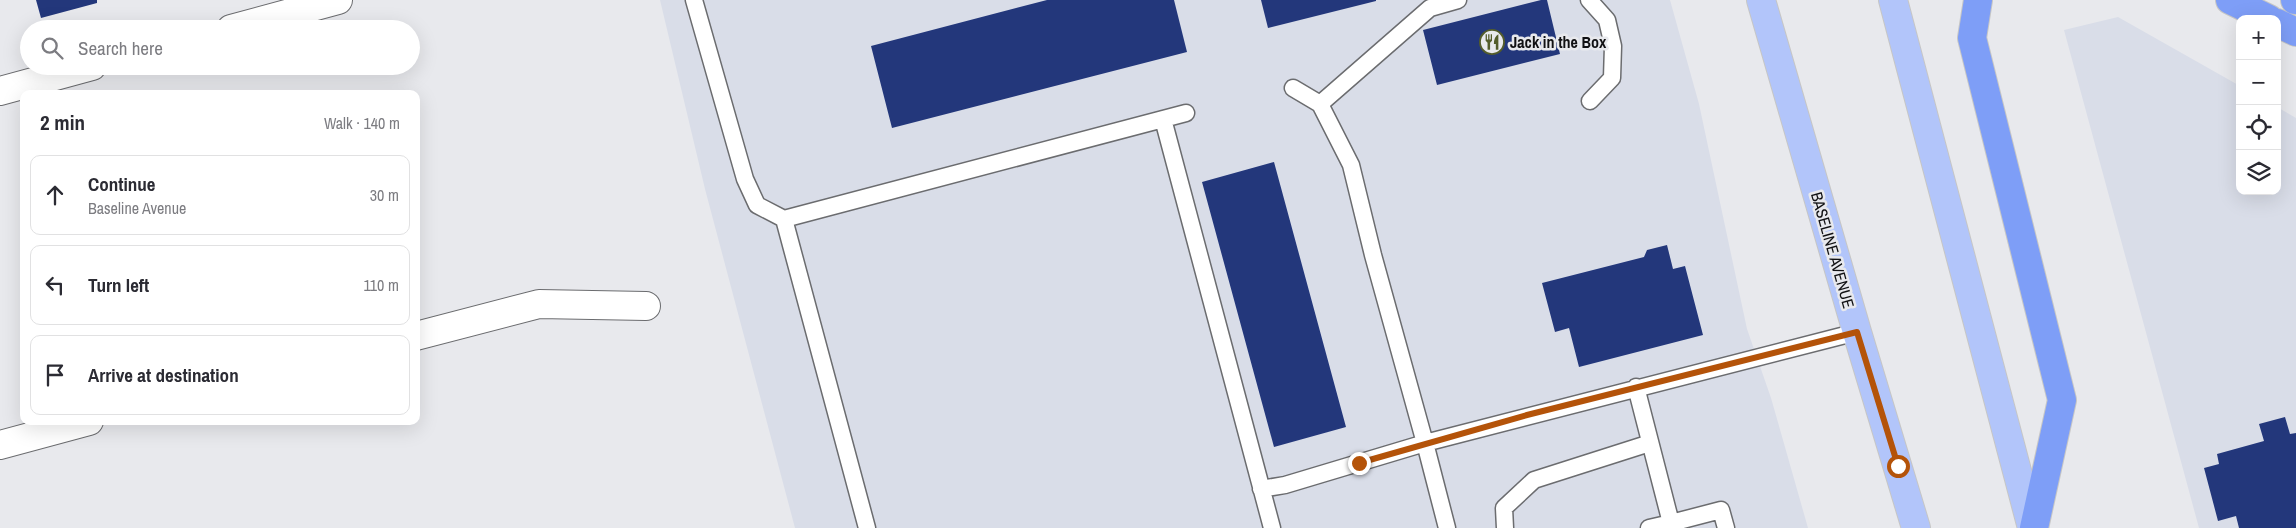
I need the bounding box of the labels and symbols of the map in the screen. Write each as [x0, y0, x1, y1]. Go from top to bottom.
restaurant icon: Jack in the Box [1479, 29, 1505, 55]
place label: Jack in the Box [1510, 31, 1607, 53]
street label: BASELINE AVENUE [1806, 189, 1860, 311]
route end [1348, 452, 1371, 475]
route start [1887, 455, 1910, 478]

